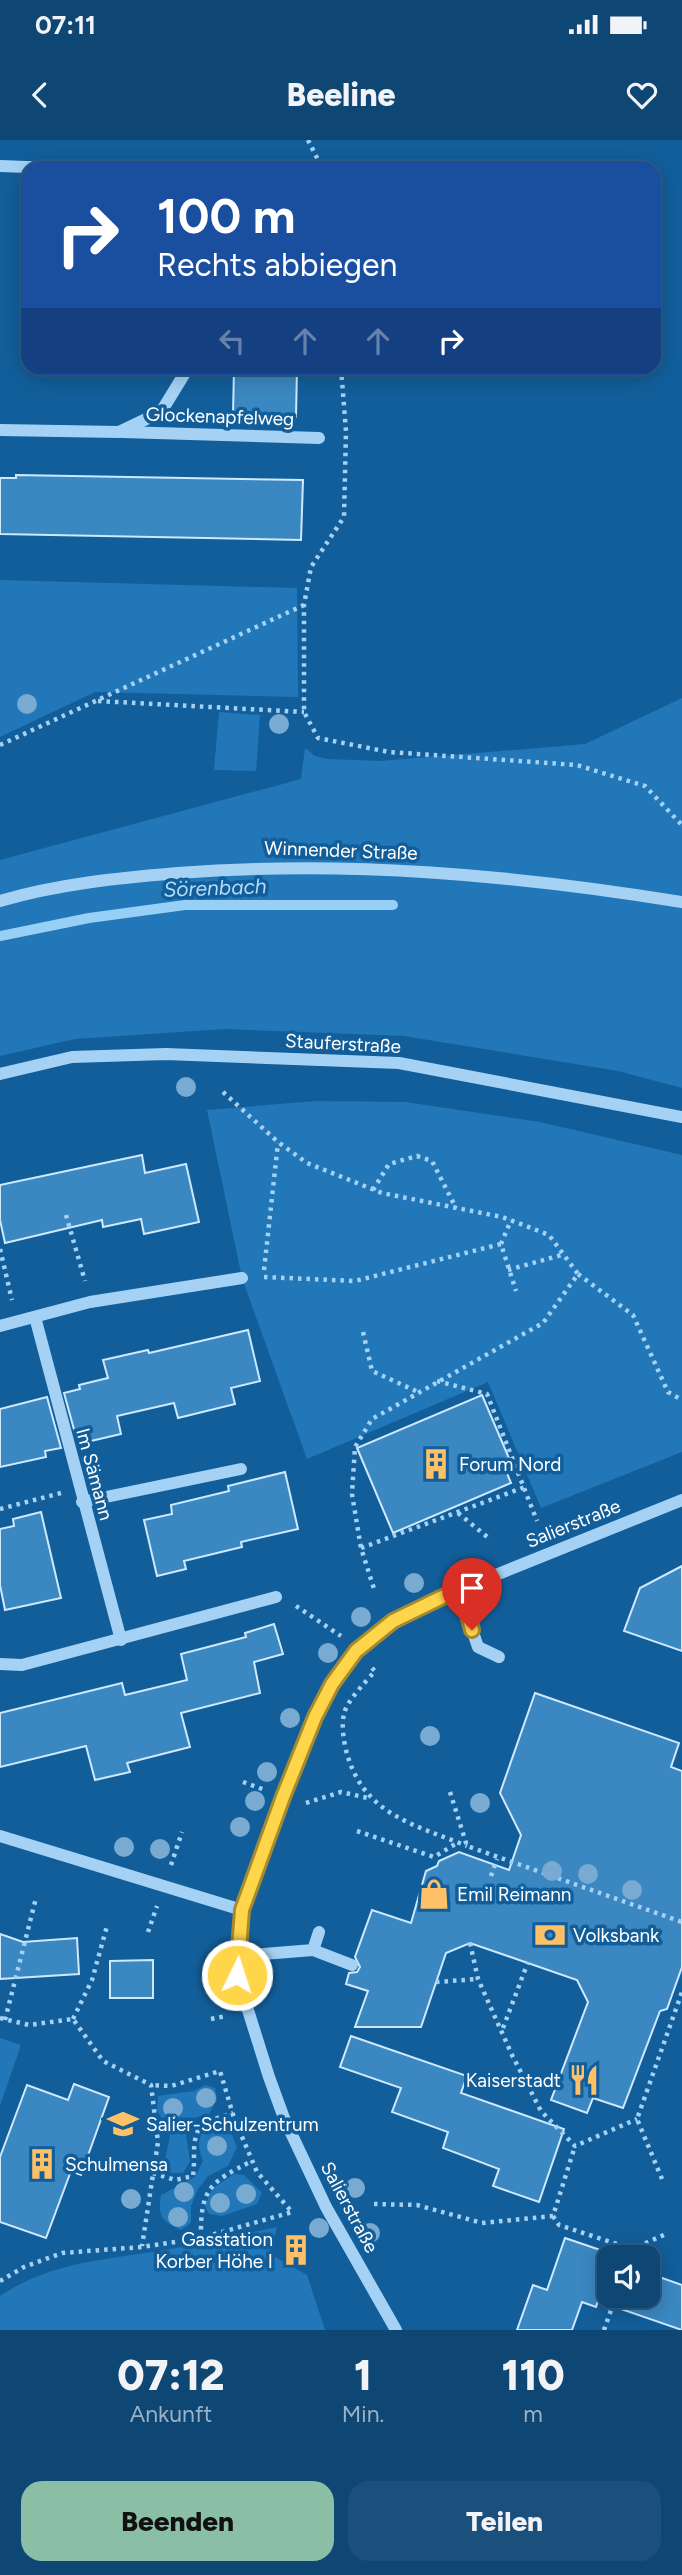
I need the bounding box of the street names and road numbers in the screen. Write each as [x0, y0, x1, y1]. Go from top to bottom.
street label: Glockenapfelweg [145, 402, 295, 431]
street label: Winnender Straße [264, 836, 418, 865]
street label: Stauferstraße [284, 1029, 402, 1058]
street label: Im Sämann [71, 1426, 118, 1523]
street label: Salierstraße [523, 1494, 624, 1553]
street label: Salierstraße [316, 2158, 383, 2257]

